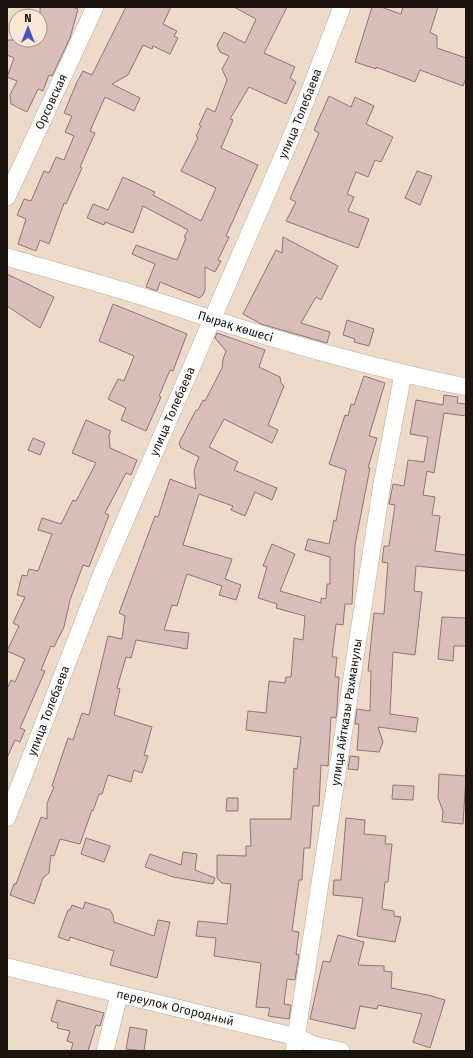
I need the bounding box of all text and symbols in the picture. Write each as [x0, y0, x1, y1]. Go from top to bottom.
north arrow [8, 8, 48, 48]
text: N [24, 12, 32, 25]
street label: улица Толебаева [276, 67, 324, 161]
street label: Орсовская [32, 72, 70, 132]
street label: Пырақ көшесі [196, 308, 275, 345]
street label: улица Толебаева [147, 365, 198, 458]
street label: улица Айтказы Рахманулы [328, 638, 365, 787]
street label: улица Толебаева [25, 664, 72, 758]
street label: переулок Огородный [115, 987, 235, 1029]

